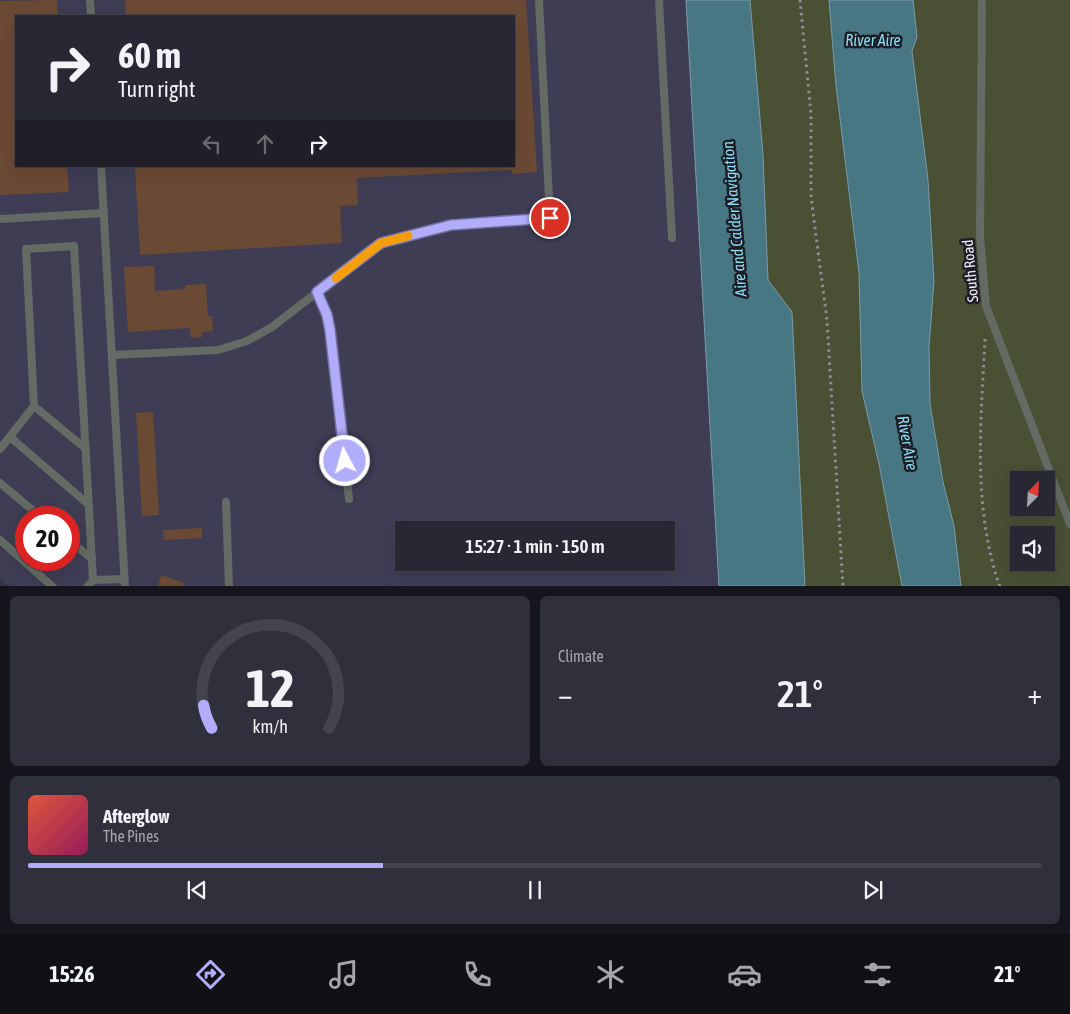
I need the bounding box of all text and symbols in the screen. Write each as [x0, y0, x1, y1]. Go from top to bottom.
water label: River Aire [845, 31, 901, 49]
icon: right [35, 35, 100, 100]
text: 60 m [118, 35, 181, 75]
text: Turn right [118, 76, 195, 102]
icon: left [198, 130, 226, 158]
icon: ahead [251, 130, 279, 158]
icon: right [304, 130, 332, 158]
water label: Aire and Calder Navigation [718, 140, 751, 298]
pin [529, 197, 571, 239]
icon: arrive [536, 204, 564, 232]
street label: South Road [959, 239, 981, 303]
water label: River Aire [894, 414, 922, 472]
position arrow [318, 434, 370, 486]
north arrow [1010, 471, 1055, 516]
map controls [1010, 471, 1055, 571]
speed limit sign: 20 [15, 506, 80, 571]
button: sound [1010, 526, 1055, 571]
text: 15:27 · 1 min · 150 m [465, 535, 605, 557]
text: Climate [558, 647, 604, 665]
text: 12 [246, 658, 294, 718]
text: 21° [777, 672, 823, 715]
text: − [558, 678, 573, 710]
text: + [1027, 678, 1042, 710]
text: km/h [252, 716, 288, 737]
text: Afterglow [103, 805, 170, 827]
text: The Pines [103, 827, 159, 845]
icon: previous [183, 876, 211, 904]
icon: pause [521, 876, 549, 904]
icon: next [859, 876, 887, 904]
icon: directions [193, 957, 228, 992]
icon: music [326, 957, 361, 992]
icon: phone [460, 957, 495, 992]
icon: climate [593, 957, 628, 992]
icon: car [727, 957, 762, 992]
icon: filters [860, 957, 895, 992]
text: 15:26 [49, 961, 95, 987]
text: 21° [994, 961, 1021, 987]

